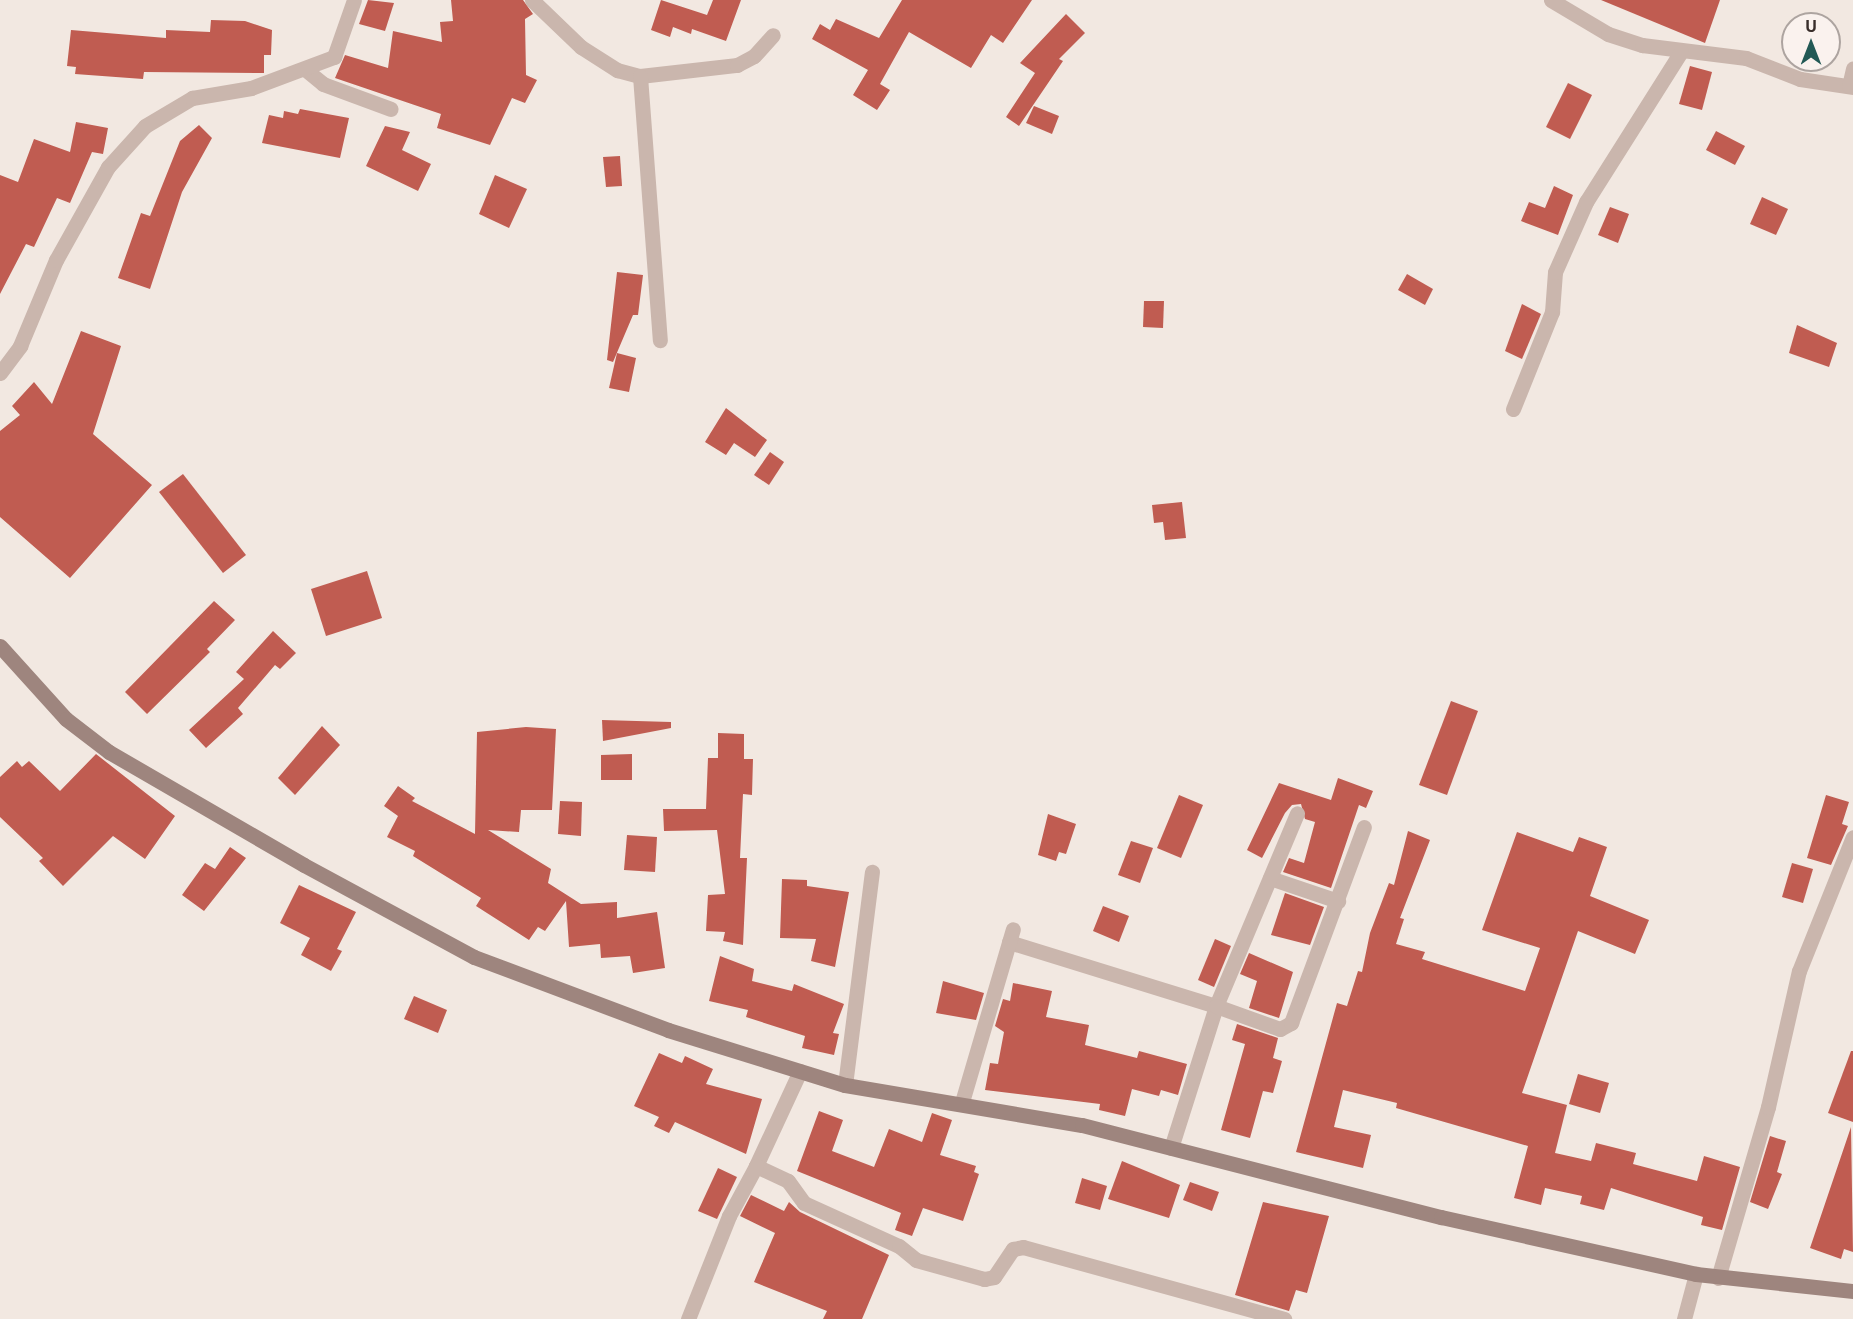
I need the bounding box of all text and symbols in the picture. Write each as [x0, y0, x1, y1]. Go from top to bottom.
north arrow [1781, 12, 1841, 72]
text: U [1805, 15, 1817, 37]

